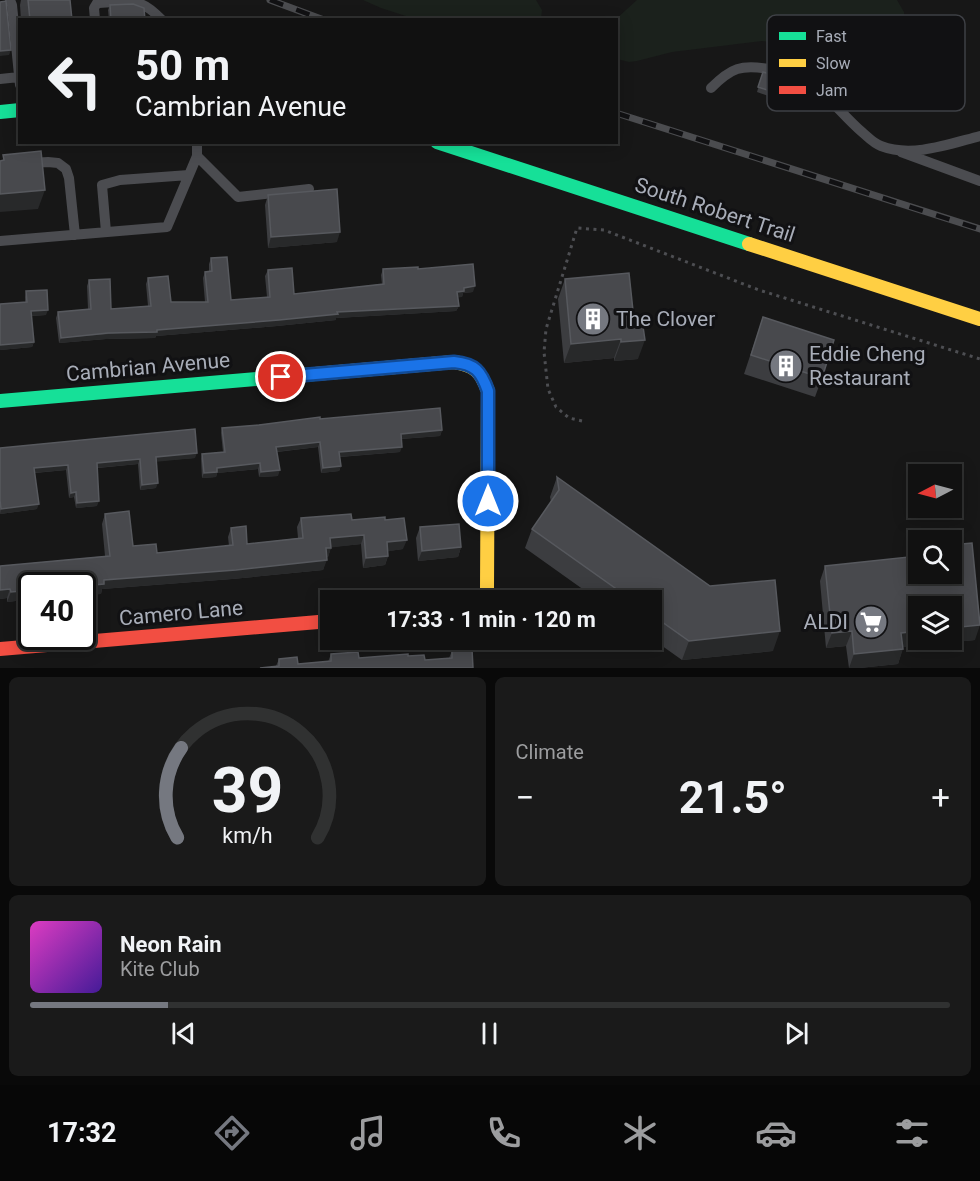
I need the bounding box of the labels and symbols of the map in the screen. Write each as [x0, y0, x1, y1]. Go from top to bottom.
legend [767, 15, 965, 111]
text: Fast [816, 27, 847, 46]
text: Slow [816, 54, 851, 73]
text: Jam [816, 81, 848, 100]
street label: South Robert Trail [632, 173, 798, 247]
building icon: The Clover [575, 301, 611, 337]
place label: The Clover [616, 307, 715, 331]
place label: Eddie Cheng Restaurant [809, 342, 926, 390]
street label: Cambrian Avenue [65, 348, 231, 386]
building icon: Eddie Cheng Restaurant [768, 348, 804, 384]
pin [255, 351, 306, 402]
north arrow [908, 464, 962, 518]
position arrow [456, 469, 520, 533]
speed limit sign: 40 [18, 572, 96, 650]
street label: Camero Lane [118, 596, 244, 630]
supermarket icon: ALDI [853, 604, 889, 640]
place label: ALDI [803, 610, 848, 634]

